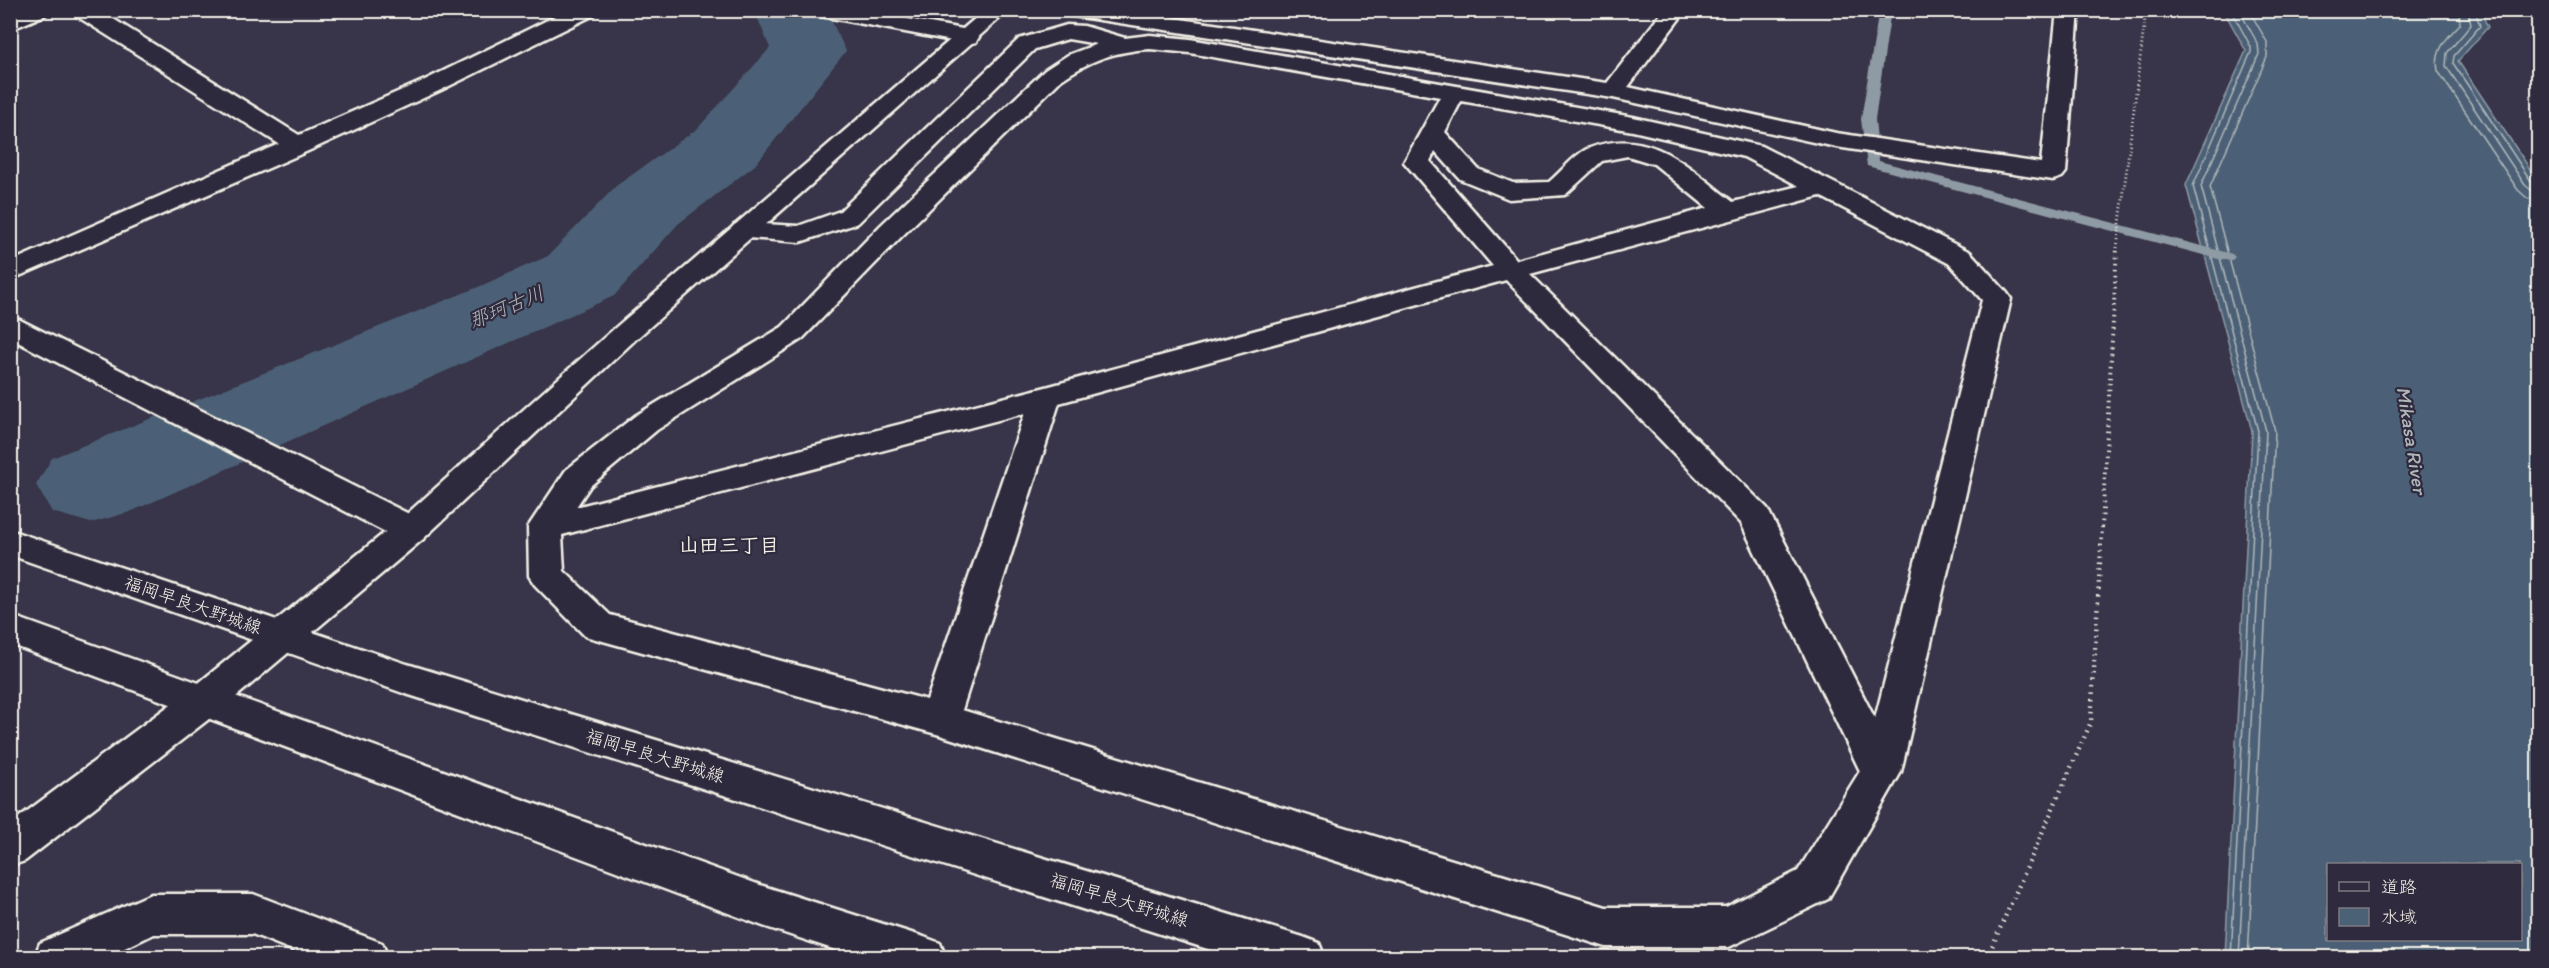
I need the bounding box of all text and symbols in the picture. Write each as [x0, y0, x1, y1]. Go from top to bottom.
water label: 那珂古川 [464, 280, 548, 334]
water label: Mikasa River [2392, 384, 2433, 498]
district label: 山田三丁目 [679, 533, 779, 557]
street label: 福岡早良大野城線 [121, 571, 265, 639]
street label: 福岡早良大野城線 [583, 724, 727, 788]
legend [2327, 863, 2522, 941]
street label: 福岡早良大野城線 [1047, 868, 1191, 932]
text: 道路 [2381, 876, 2417, 898]
text: 水域 [2381, 906, 2417, 928]

